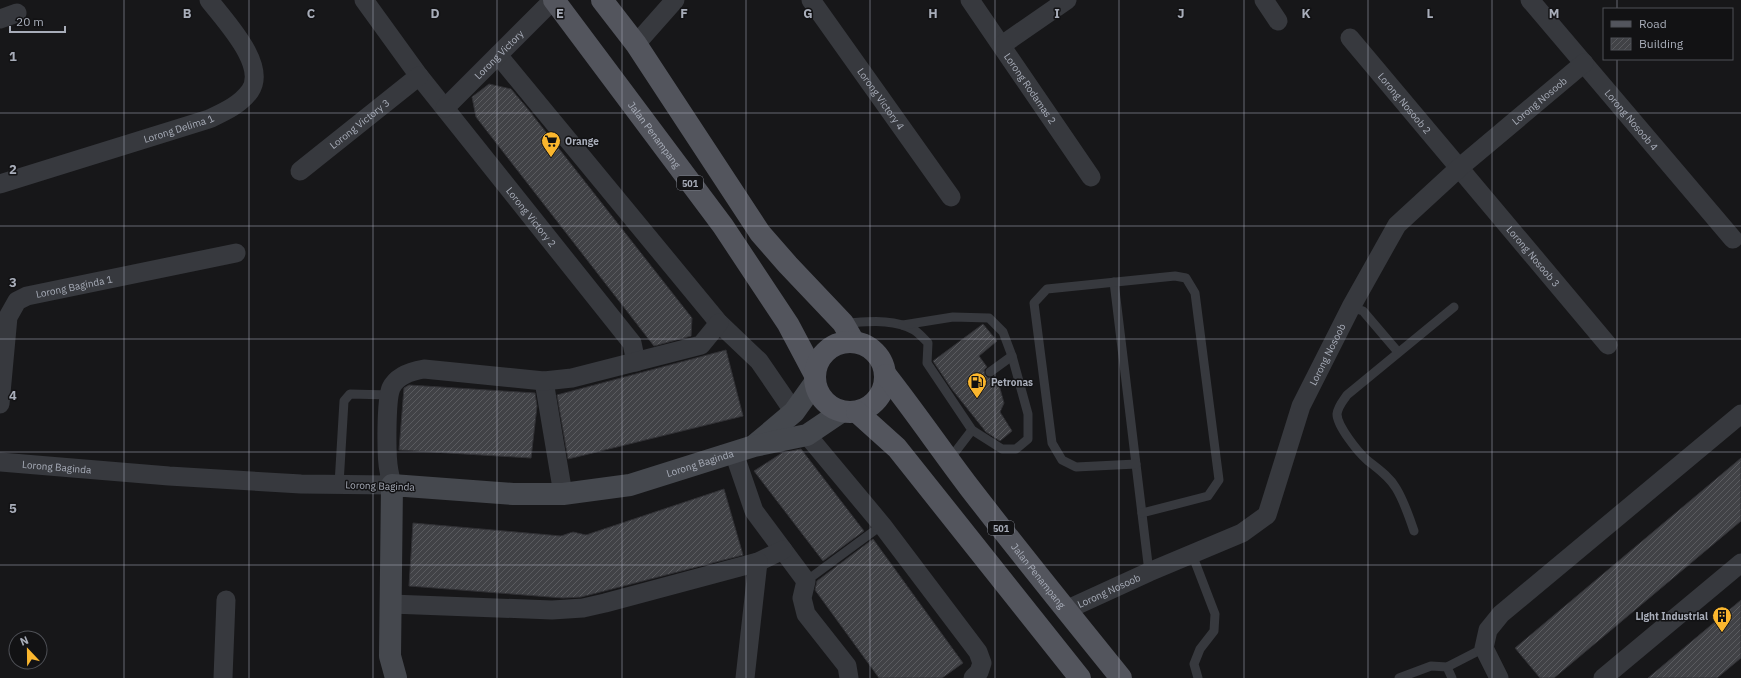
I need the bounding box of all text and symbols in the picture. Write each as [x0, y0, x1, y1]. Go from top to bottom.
text: B [183, 5, 192, 22]
text: C [307, 5, 316, 22]
text: D [430, 5, 440, 22]
text: E [556, 5, 564, 22]
text: F [680, 5, 688, 22]
text: G [803, 5, 813, 22]
text: H [928, 5, 938, 22]
text: I [1054, 5, 1060, 22]
text: J [1177, 5, 1185, 22]
text: K [1301, 5, 1311, 22]
text: L [1427, 5, 1434, 22]
text: M [1549, 5, 1559, 22]
scale bar [10, 8, 65, 34]
legend [1603, 8, 1733, 60]
text: 20 m [16, 14, 44, 29]
text: Road [1639, 16, 1667, 31]
street label: Lorong Victory [471, 27, 526, 82]
text: Building [1639, 36, 1684, 51]
text: 1 [9, 48, 17, 65]
street label: Lorong Rodamas 2 [1001, 50, 1059, 126]
street label: Lorong Victory 4 [855, 65, 908, 132]
street label: Lorong Nosoob 2 [1375, 70, 1434, 136]
street label: Lorong Nosoob [1509, 74, 1569, 127]
street label: Lorong Nosoob 4 [1602, 86, 1661, 153]
street label: Lorong Victory 3 [327, 96, 392, 151]
street label: Jalan Penampang [625, 99, 684, 171]
street label: Lorong Delima 1 [142, 111, 216, 146]
supermarket icon: Orange [540, 130, 562, 158]
place label: Orange [565, 135, 599, 148]
text: 2 [9, 161, 17, 178]
road number: 501 [677, 176, 703, 190]
street label: Lorong Victory 2 [504, 184, 559, 249]
street label: Lorong Nosoob 3 [1504, 223, 1563, 289]
street label: Lorong Baginda 1 [35, 272, 114, 301]
text: 3 [9, 274, 17, 291]
street label: Lorong Nosoob [1306, 321, 1348, 387]
fuel station icon: Petronas [966, 371, 988, 399]
place label: Petronas [991, 376, 1033, 389]
text: 4 [9, 387, 17, 404]
street label: Lorong Baginda [665, 446, 736, 480]
street label: Lorong Baginda [22, 457, 93, 476]
street label: Lorong Baginda [345, 478, 416, 494]
text: 5 [9, 500, 17, 517]
road number: 501 [988, 521, 1014, 535]
street label: Jalan Penampang [1009, 540, 1069, 611]
street label: Lorong Nosoob [1075, 570, 1142, 610]
building icon: Light Industrial [1711, 605, 1733, 633]
place label: Light Industrial [1635, 610, 1708, 623]
north arrow [8, 630, 48, 670]
text: N [18, 633, 31, 649]

